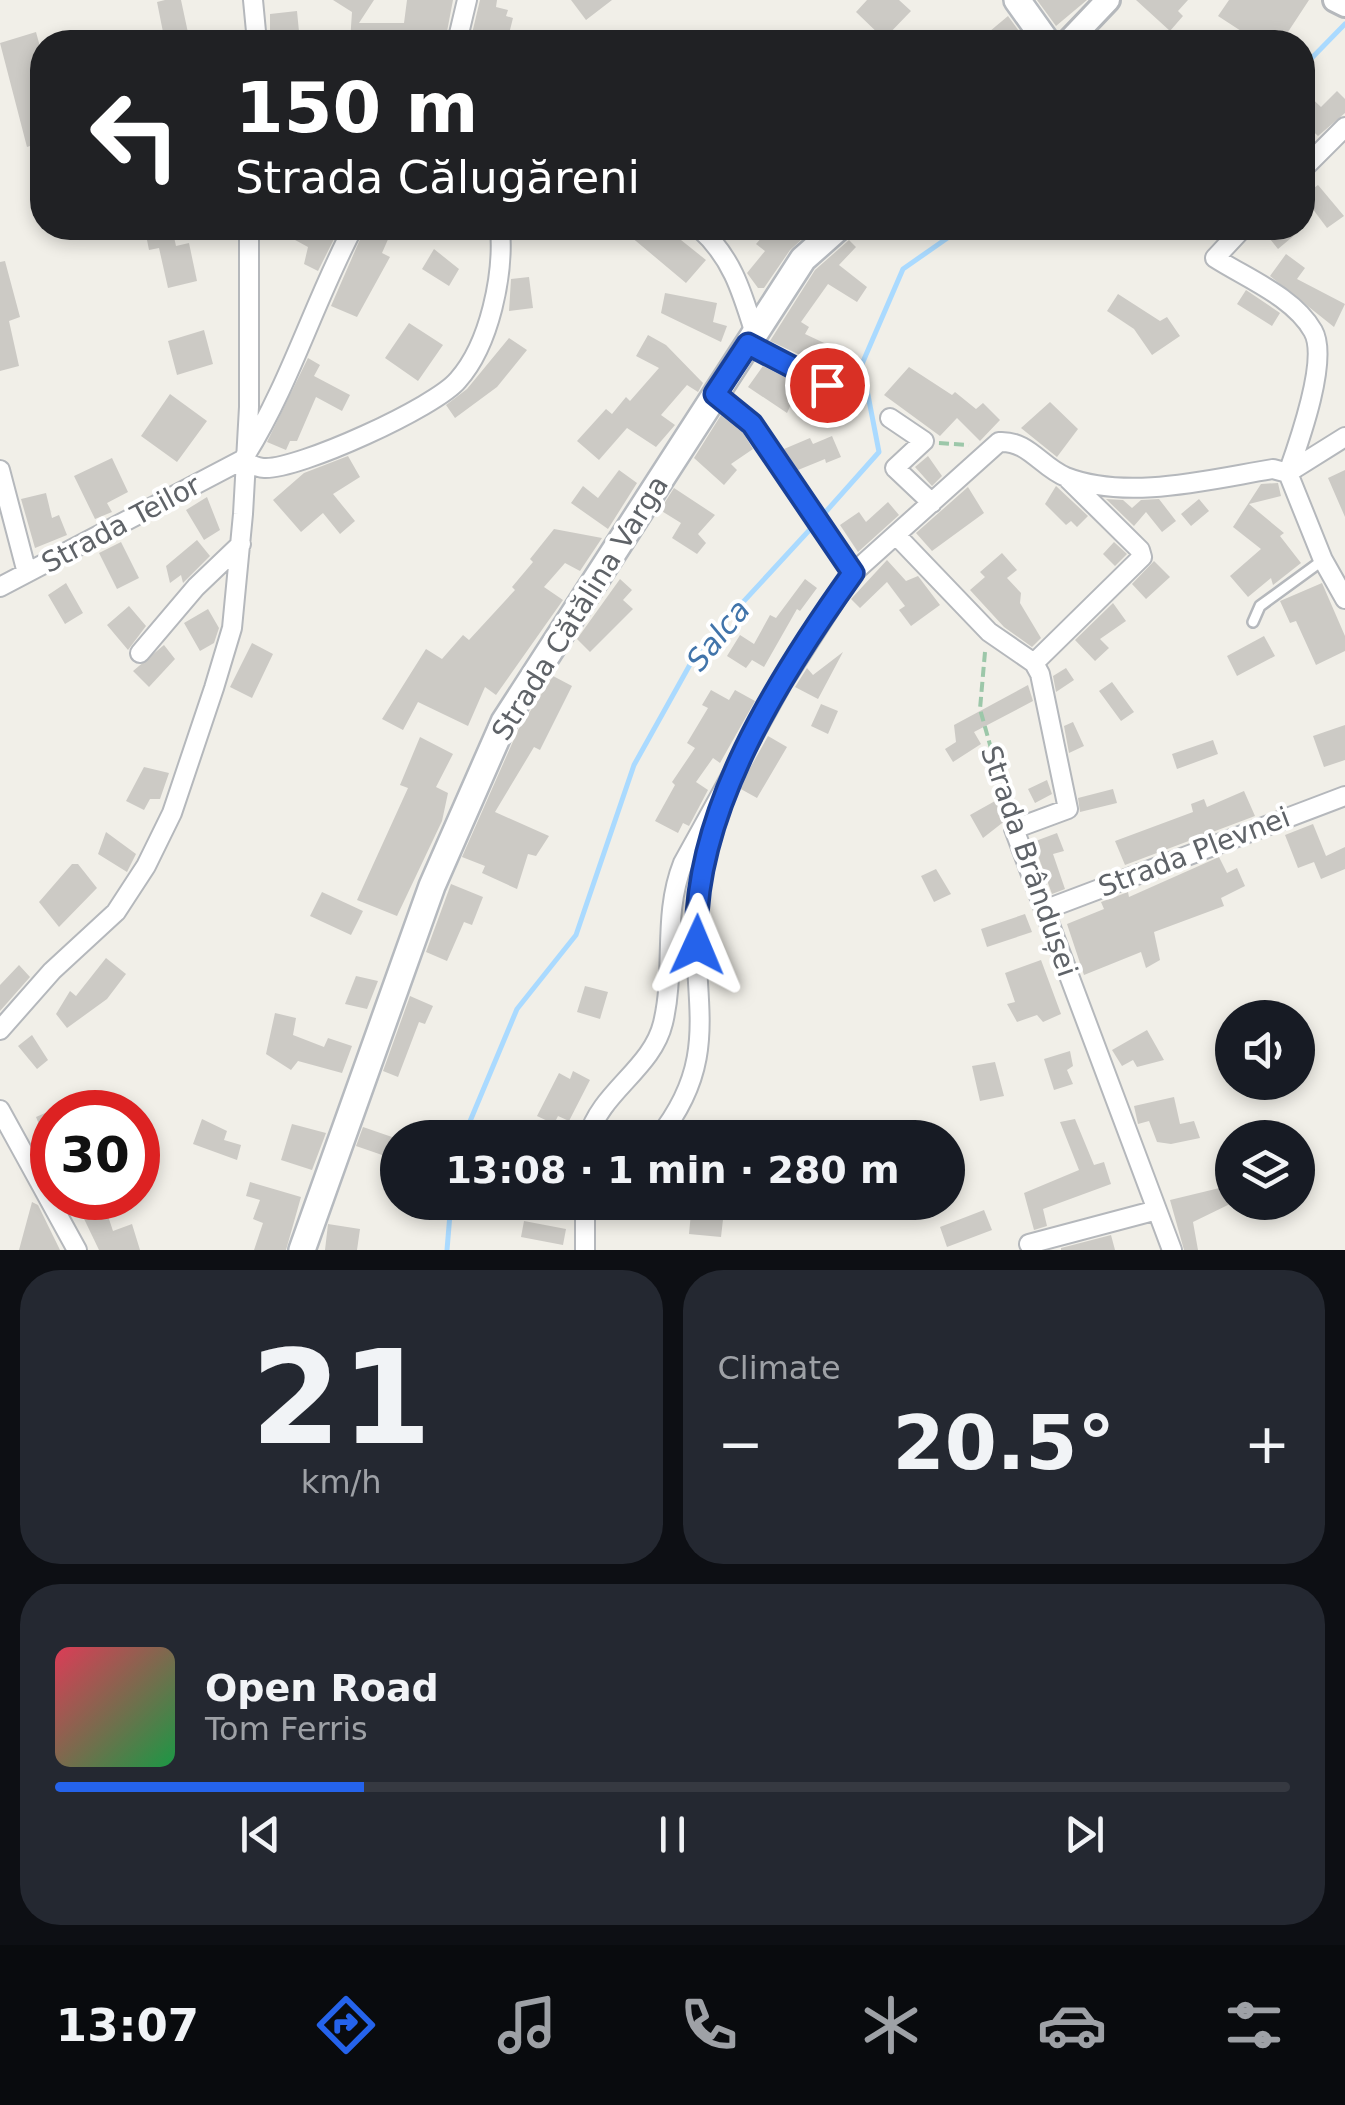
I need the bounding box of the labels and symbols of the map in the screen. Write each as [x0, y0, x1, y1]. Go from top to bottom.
pin [785, 343, 870, 428]
street label: Strada Teilor [36, 468, 206, 580]
street label: Strada Cătălina Varga [485, 470, 675, 746]
water label: Salca [679, 593, 757, 677]
street label: Strada Brândușei [974, 741, 1084, 981]
street label: Strada Plevnei [1094, 800, 1294, 904]
position arrow [645, 893, 749, 997]
speed limit sign: 30 [30, 1090, 160, 1220]

